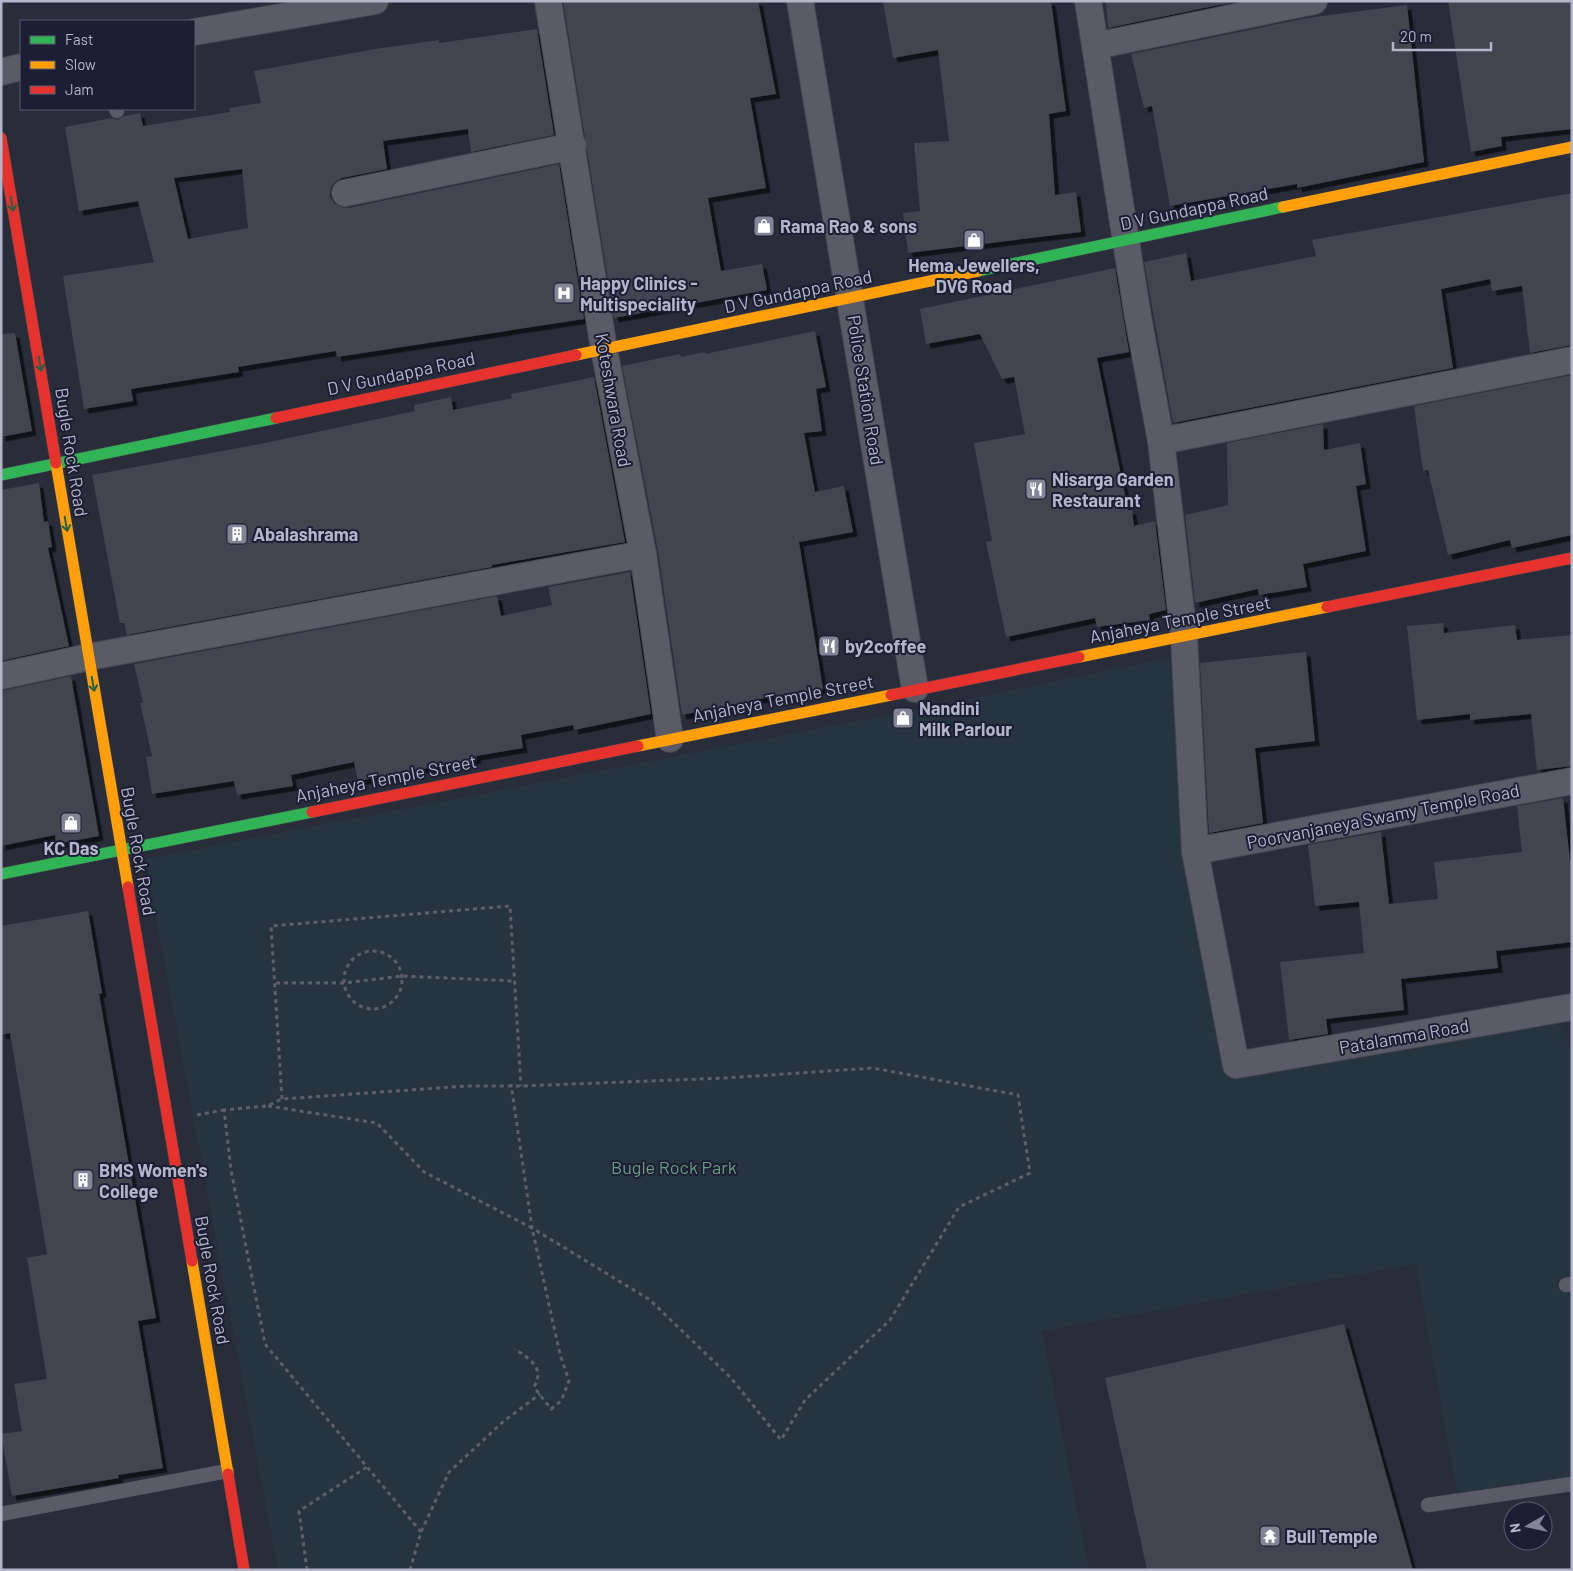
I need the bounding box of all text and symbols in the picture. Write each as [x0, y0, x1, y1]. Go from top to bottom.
legend [20, 20, 195, 110]
scale bar [1393, 20, 1490, 52]
text: 20 m [1400, 27, 1432, 45]
text: Fast [65, 30, 93, 48]
text: Slow [65, 55, 96, 73]
text: Jam [65, 80, 94, 98]
street label: D V Gundappa Road [1118, 182, 1270, 234]
one-way arrow [8, 195, 18, 211]
shop icon: Rama Rao & sons [752, 214, 776, 238]
place label: Rama Rao & sons [780, 215, 917, 237]
shop icon: Hema Jewellers, DVG Road [962, 228, 986, 252]
place label: Hema Jewellers, DVG Road [908, 254, 1040, 297]
street label: D V Gundappa Road [722, 265, 874, 317]
place label: Happy Clinics - Multispeciality [580, 272, 698, 315]
hospital icon: Happy Clinics - Multispeciality [552, 281, 576, 305]
street label: Police Station Road [843, 313, 889, 467]
street label: Koteshwara Road [591, 331, 637, 469]
street label: D V Gundappa Road [325, 347, 477, 399]
one-way arrow [35, 355, 45, 371]
street label: Bugle Rock Road [51, 386, 93, 518]
place label: Nisarga Garden Restaurant [1052, 468, 1174, 511]
restaurant icon: Nisarga Garden Restaurant [1024, 477, 1048, 501]
one-way arrow [62, 516, 72, 532]
building icon: Abalashrama [225, 522, 249, 546]
place label: Abalashrama [253, 523, 358, 545]
street label: Anjaheya Temple Street [1088, 591, 1272, 647]
restaurant icon: by2coffee [817, 634, 841, 658]
place label: by2coffee [845, 635, 926, 657]
street label: Anjaheya Temple Street [691, 670, 875, 726]
one-way arrow [89, 676, 99, 692]
place label: Nandini Milk Parlour [919, 697, 1012, 740]
shop icon: Nandini Milk Parlour [891, 706, 915, 730]
street label: Anjaheya Temple Street [294, 750, 478, 806]
street label: Poorvanjaneya Swamy Temple Road [1245, 779, 1521, 853]
street label: Bugle Rock Road [117, 785, 161, 917]
shop icon: KC Das [59, 811, 83, 835]
place label: KC Das [44, 837, 98, 859]
street label: Patalamma Road [1337, 1014, 1471, 1058]
park label: Bugle Rock Park [611, 1156, 737, 1178]
place label: BMS Women's College [99, 1159, 208, 1202]
building icon: BMS Women's College [71, 1168, 95, 1192]
street label: Bugle Rock Road [191, 1214, 235, 1346]
north arrow [1503, 1501, 1553, 1551]
text: N [1506, 1522, 1524, 1534]
temple icon: Bull Temple [1258, 1524, 1282, 1548]
place label: Bull Temple [1286, 1525, 1378, 1547]

